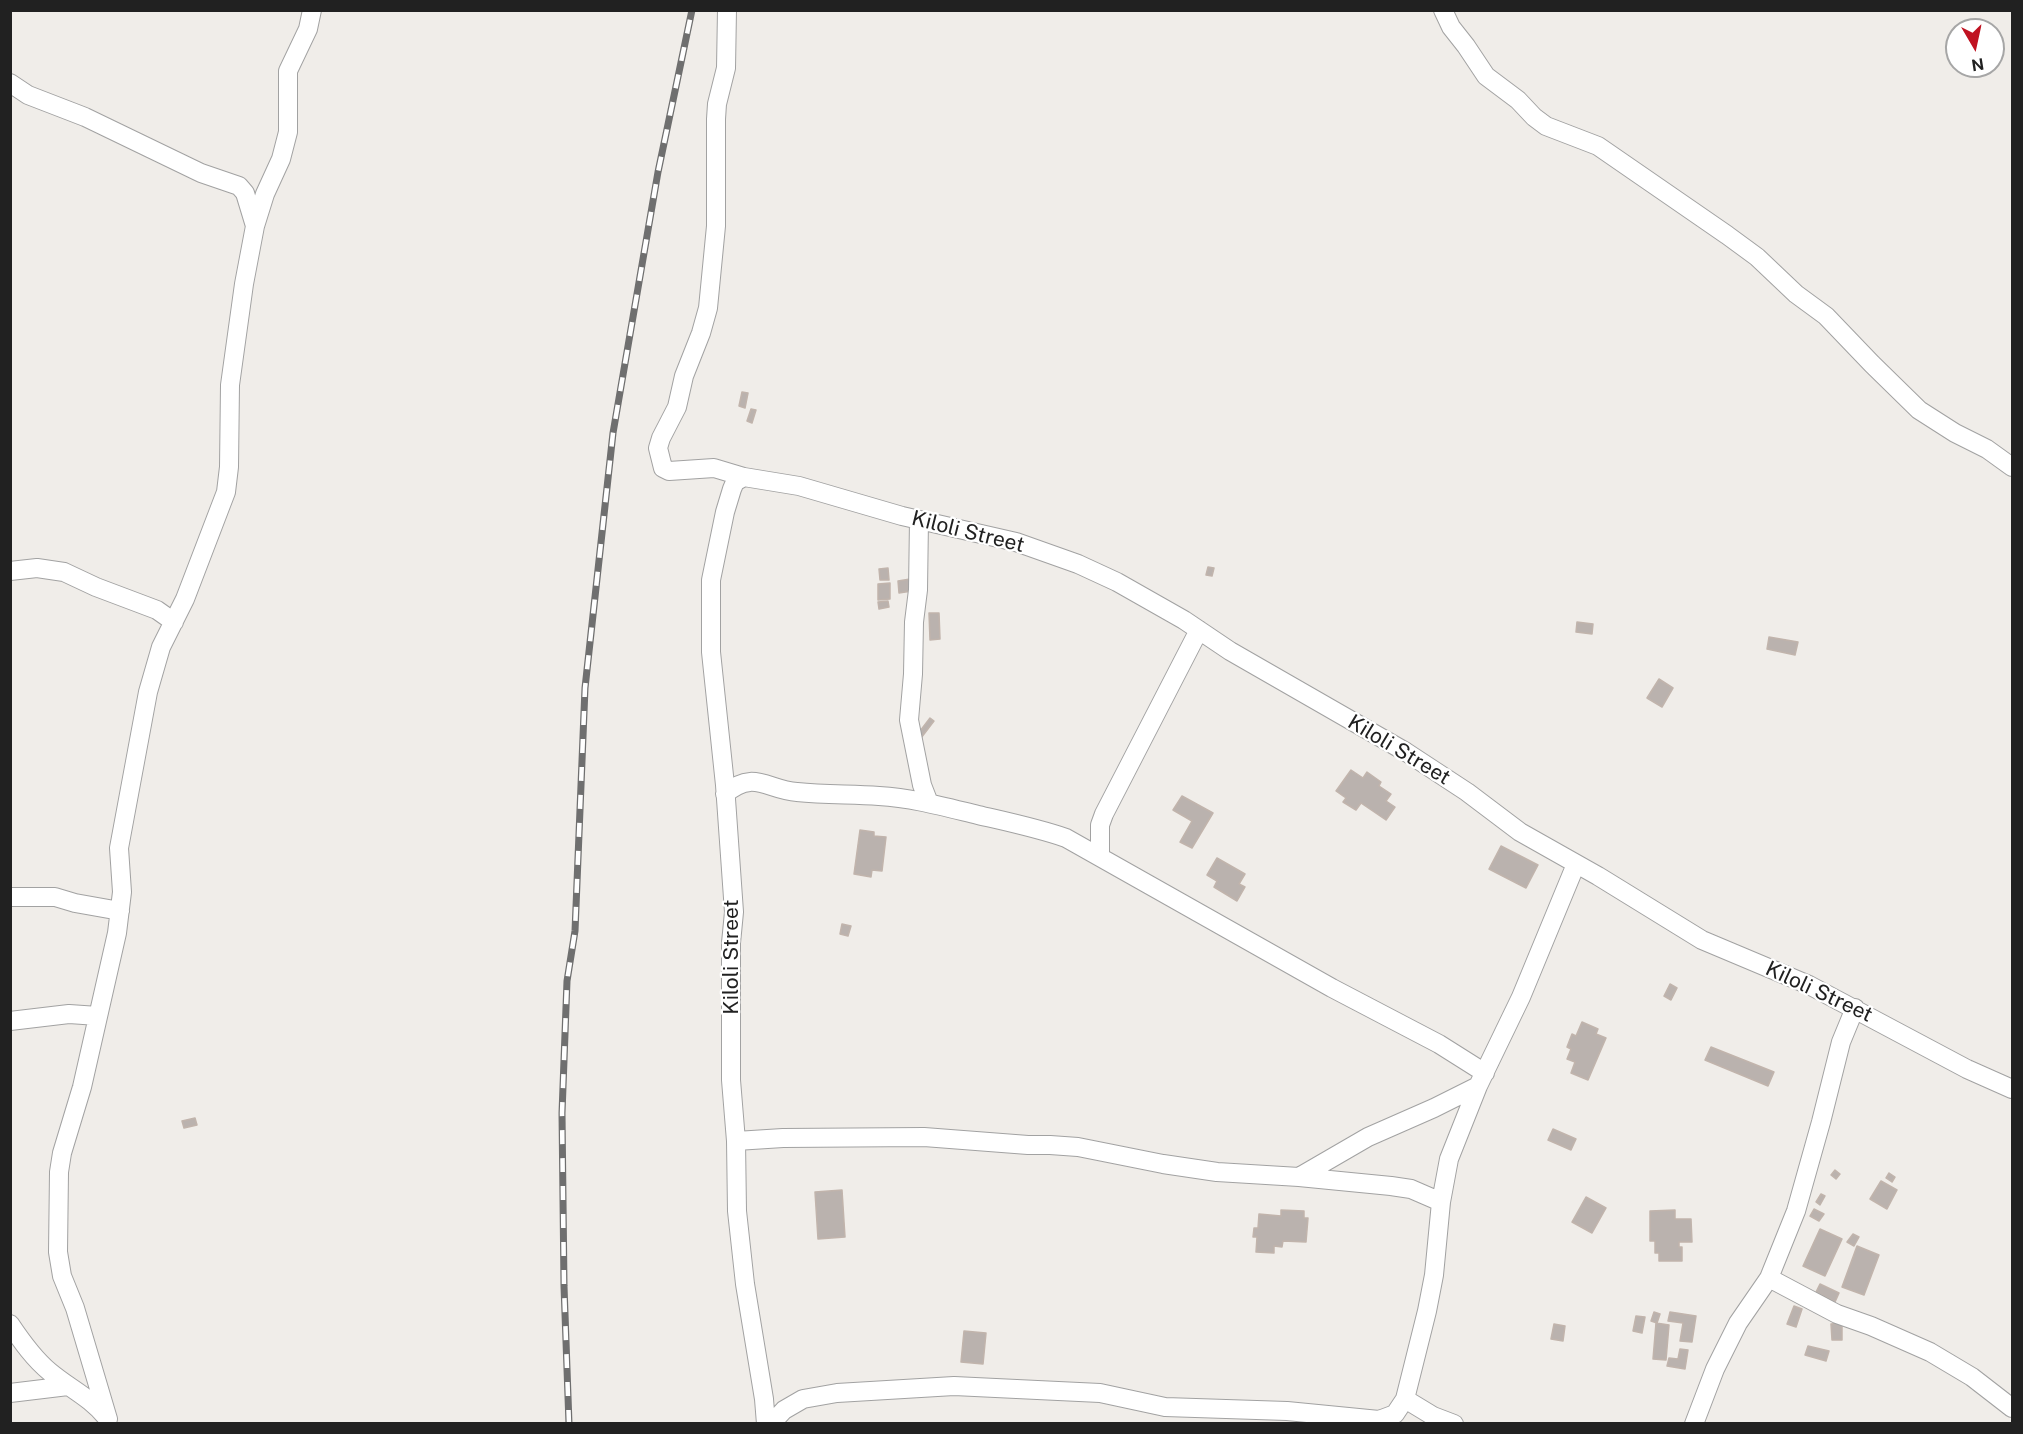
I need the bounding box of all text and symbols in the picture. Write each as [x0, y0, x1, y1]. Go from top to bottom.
north arrow [1945, 18, 2005, 78]
text: N [1970, 54, 1985, 75]
street label: Kiloli Street [909, 506, 1027, 558]
street label: Kiloli Street [1343, 710, 1455, 790]
street label: Kiloli Street [719, 899, 745, 1015]
street label: Kiloli Street [1761, 956, 1877, 1028]

